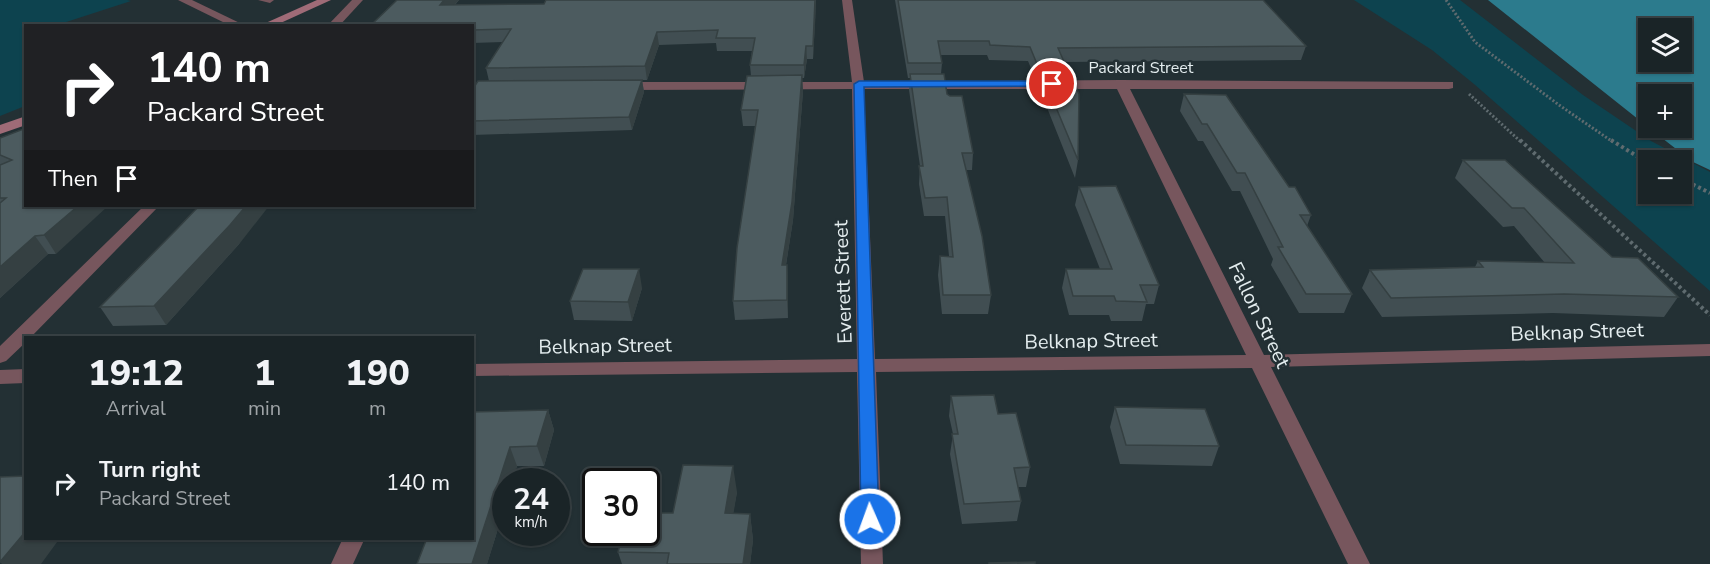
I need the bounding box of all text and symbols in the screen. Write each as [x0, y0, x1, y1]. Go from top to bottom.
map controls [1638, 18, 1692, 204]
button: layers [1638, 18, 1692, 72]
text: 140 m [147, 40, 271, 97]
icon: right [48, 48, 126, 126]
street label: Packard Street [1089, 57, 1194, 79]
pin [1026, 58, 1077, 109]
icon: arrive [1035, 67, 1068, 100]
button: + [1638, 84, 1692, 138]
text: Packard Street [147, 94, 324, 131]
button: − [1638, 150, 1692, 204]
icon: arrive [110, 162, 143, 195]
text: Then [48, 164, 98, 194]
street label: Everett Street [827, 219, 859, 344]
street label: Fallon Street [1222, 257, 1297, 374]
street label: Belknap Street [1510, 316, 1645, 348]
street label: Belknap Street [1024, 326, 1159, 356]
street label: Belknap Street [538, 331, 673, 361]
text: 19:12 [88, 349, 184, 398]
text: 1 [254, 349, 275, 398]
text: 190 [345, 349, 410, 398]
text: Arrival [106, 395, 166, 422]
text: min [248, 395, 281, 422]
text: m [369, 395, 386, 422]
text: Turn right [99, 455, 200, 485]
icon: right [48, 467, 81, 500]
text: 140 m [386, 468, 450, 498]
speed limit sign: 30 [582, 468, 660, 546]
text: 24 [513, 479, 549, 520]
text: Packard Street [99, 485, 230, 512]
position arrow [838, 487, 902, 551]
text: km/h [514, 512, 548, 532]

